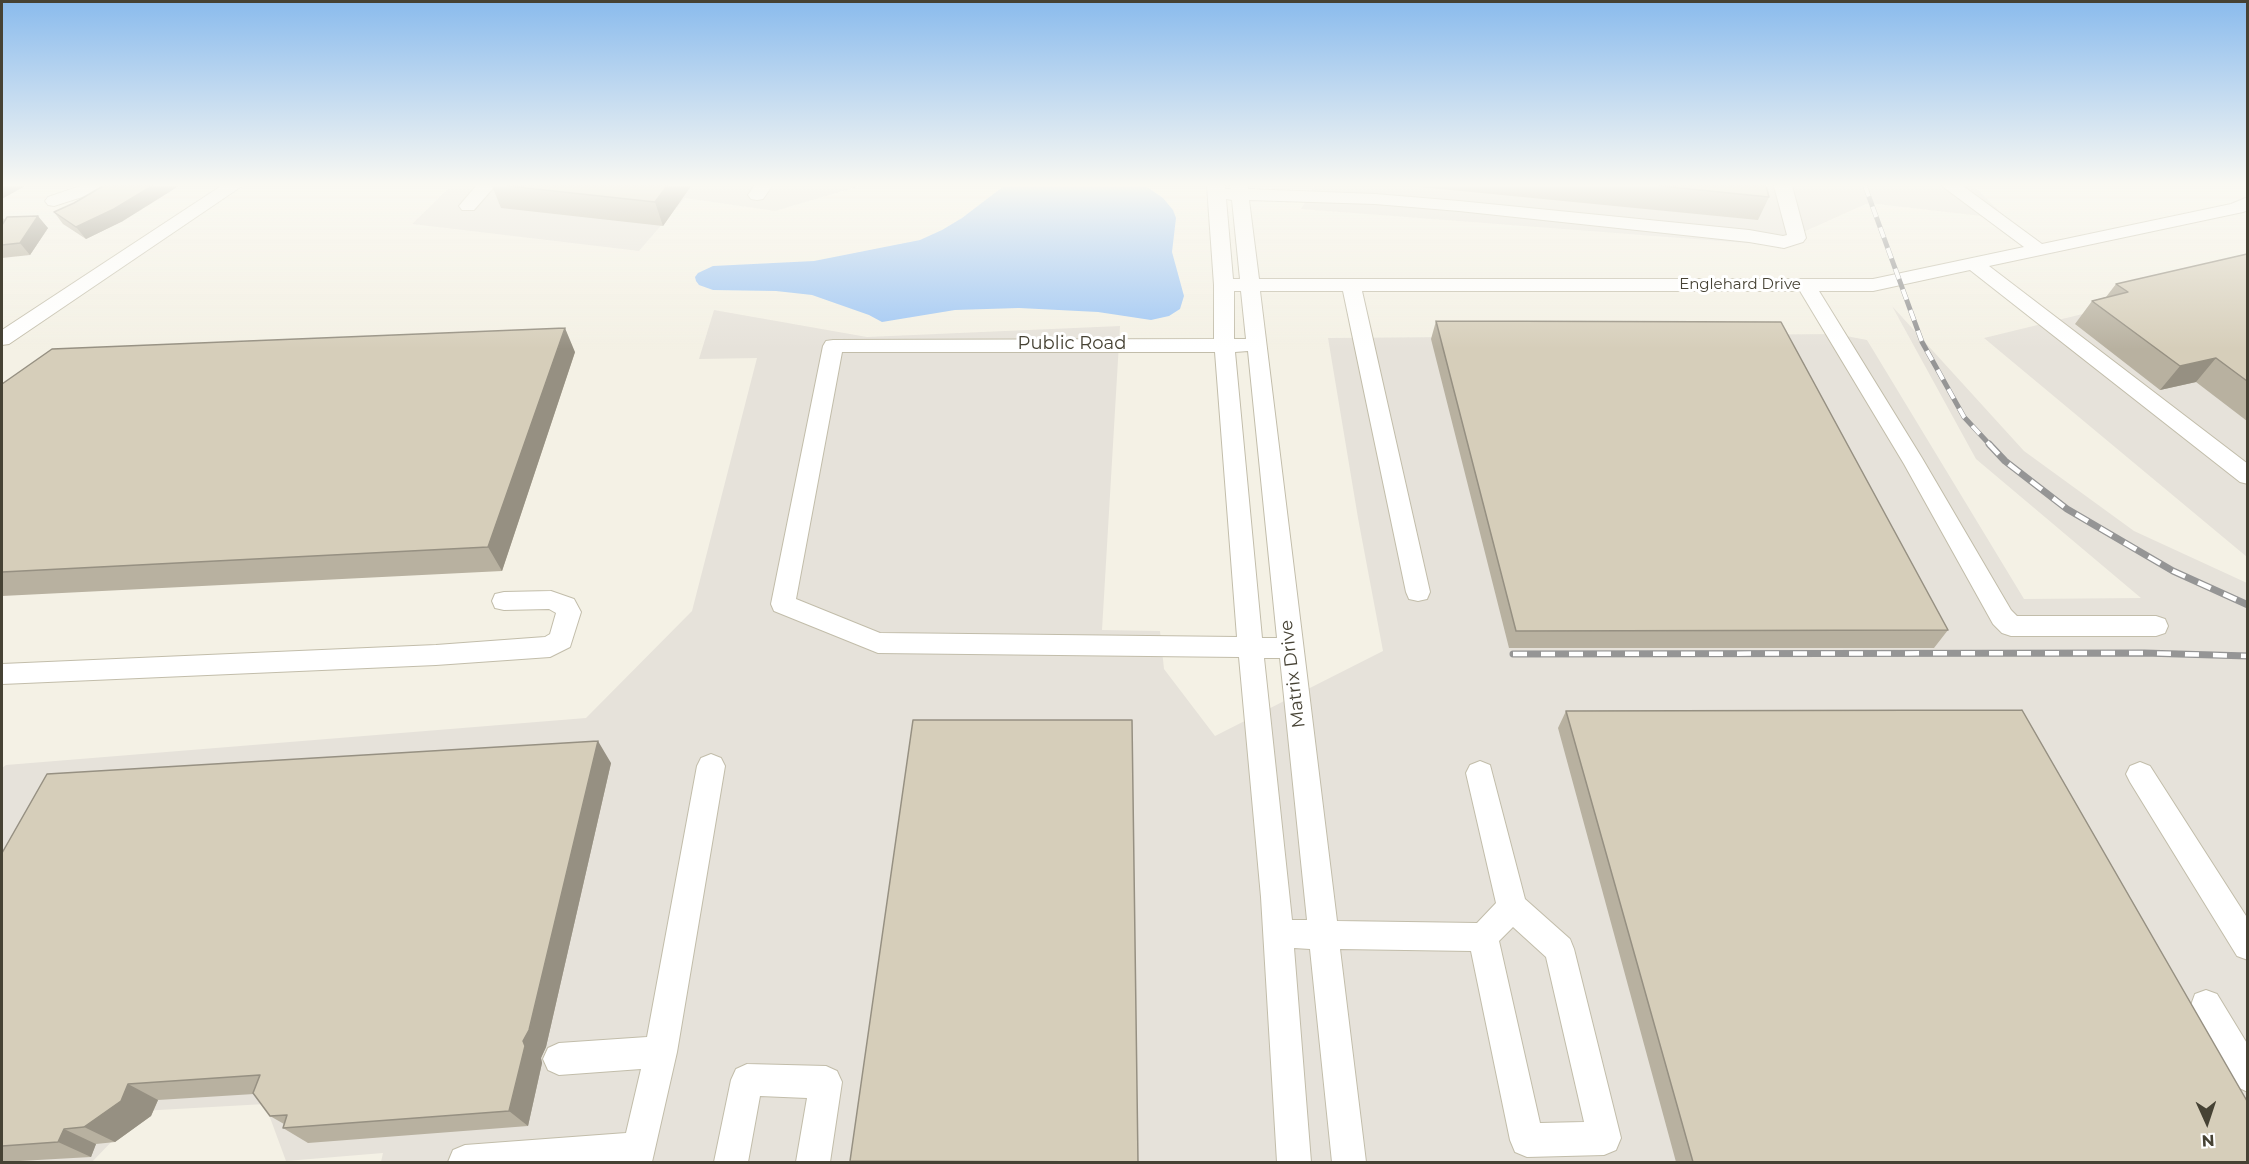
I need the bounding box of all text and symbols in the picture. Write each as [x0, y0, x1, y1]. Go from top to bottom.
street label: Englehard Drive [1679, 276, 1801, 294]
street label: Public Road [1018, 333, 1126, 355]
street label: Matrix Drive [1276, 619, 1310, 729]
north arrow [2177, 1092, 2237, 1152]
text: N [2201, 1131, 2215, 1150]

